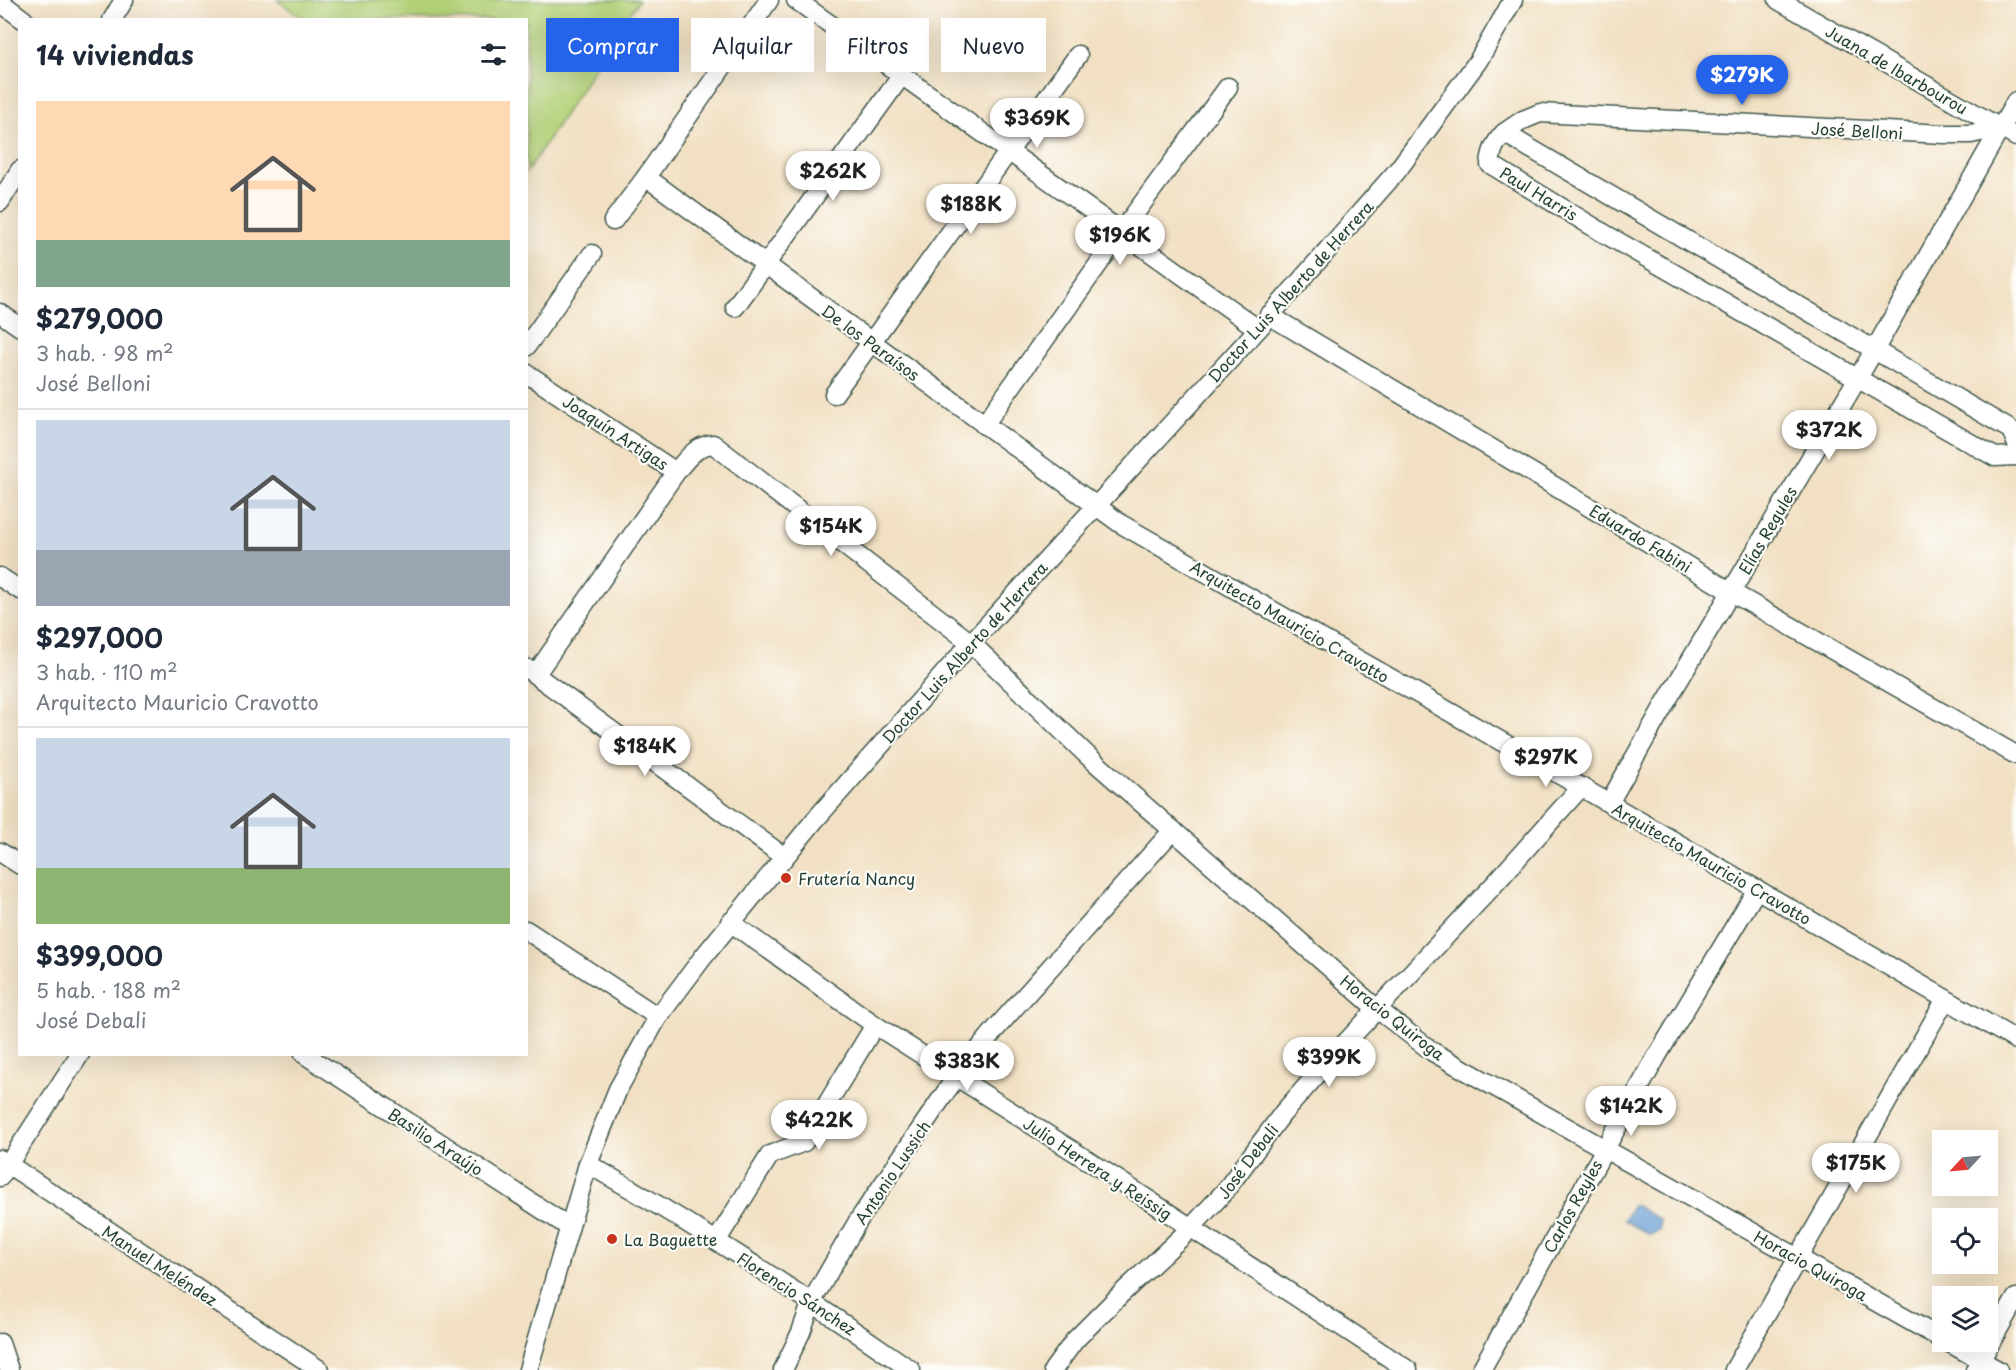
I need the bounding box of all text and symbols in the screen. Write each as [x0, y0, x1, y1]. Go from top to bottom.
chip: Comprar [546, 18, 679, 72]
chip: Alquilar [691, 18, 814, 72]
chip: Filtros [826, 18, 929, 72]
chip: Nuevo [941, 18, 1046, 72]
street label: Juana de Ibarbourou [1821, 18, 1973, 120]
text: 14 viviendas [36, 35, 194, 74]
icon: filters [477, 38, 510, 71]
pin: $279K [1700, 55, 1784, 106]
text: $279K [1710, 59, 1774, 89]
pin: $369K [995, 98, 1079, 149]
text: $369K [1004, 102, 1070, 132]
street label: José Belloni [1811, 116, 1903, 144]
icon: home [219, 140, 327, 248]
pin: $262K [791, 151, 875, 202]
text: $262K [799, 155, 867, 185]
street label: Paul Harris [1496, 160, 1582, 226]
pin: $188K [929, 184, 1013, 235]
text: $188K [940, 188, 1002, 218]
street label: Doctor Luis Alberto de Herrera [1202, 194, 1379, 387]
pin: $196K [1078, 215, 1162, 266]
text: $196K [1089, 219, 1151, 249]
street label: De los Paraísos [817, 298, 925, 386]
text: $279,000 [36, 299, 163, 338]
text: 3 hab. · 98 m² [36, 338, 174, 368]
text: José Belloni [36, 368, 151, 398]
street label: Joaquín Artigas [558, 389, 674, 475]
pin: $372K [1787, 410, 1871, 461]
text: $372K [1796, 414, 1862, 444]
icon: home [219, 459, 327, 567]
street label: Elías Regules [1732, 481, 1802, 579]
street label: Eduardo Fabini [1585, 498, 1697, 578]
pin: $154K [789, 506, 873, 557]
text: $154K [799, 510, 863, 540]
street label: Arquitecto Mauricio Cravotto [1186, 554, 1394, 688]
street label: Doctor Luis Alberto de Herrera [876, 555, 1053, 748]
text: $297,000 [36, 618, 163, 657]
text: 3 hab. · 110 m² [36, 657, 178, 687]
text: Arquitecto Mauricio Cravotto [36, 687, 319, 717]
pin: $184K [603, 726, 687, 777]
text: $184K [613, 730, 677, 760]
pin: $297K [1504, 737, 1588, 788]
text: $297K [1514, 741, 1578, 771]
icon: home [219, 777, 327, 885]
street label: Arquitecto Mauricio Cravotto [1608, 796, 1816, 930]
place label: Frutería Nancy [798, 866, 915, 890]
marker: Frutería Nancy [779, 871, 793, 885]
text: $399,000 [36, 936, 163, 975]
street label: Horacio Quiroga [1336, 969, 1450, 1065]
text: 5 hab. · 188 m² [36, 975, 181, 1005]
text: José Debali [36, 1005, 146, 1035]
pin: $399K [1287, 1037, 1371, 1088]
pin: $383K [925, 1041, 1009, 1092]
text: $399K [1297, 1041, 1361, 1071]
text: $383K [934, 1045, 1000, 1075]
pin: $142K [1589, 1086, 1673, 1137]
text: $142K [1599, 1090, 1663, 1120]
pin: $422K [777, 1100, 861, 1151]
street label: Basilio Araújo [384, 1101, 488, 1181]
text: $422K [785, 1104, 853, 1134]
street label: Julio Herrera y Reissig [1019, 1111, 1177, 1225]
street label: Antonio Lussich [848, 1115, 936, 1229]
street label: José Debali [1211, 1118, 1283, 1204]
north arrow [1932, 1130, 1998, 1196]
map controls [1932, 1130, 1998, 1352]
pin: $175K [1814, 1143, 1898, 1194]
text: $175K [1826, 1147, 1886, 1177]
street label: Carlos Reyles [1537, 1155, 1607, 1257]
button: locate [1932, 1208, 1998, 1274]
street label: Manuel Meléndez [98, 1219, 223, 1311]
street label: Horacio Quiroga [1750, 1224, 1872, 1306]
place label: La Baguette [624, 1227, 717, 1251]
marker: La Baguette [605, 1232, 619, 1246]
street label: Florencio Sánchez [733, 1245, 861, 1341]
button: layers [1932, 1286, 1998, 1352]

